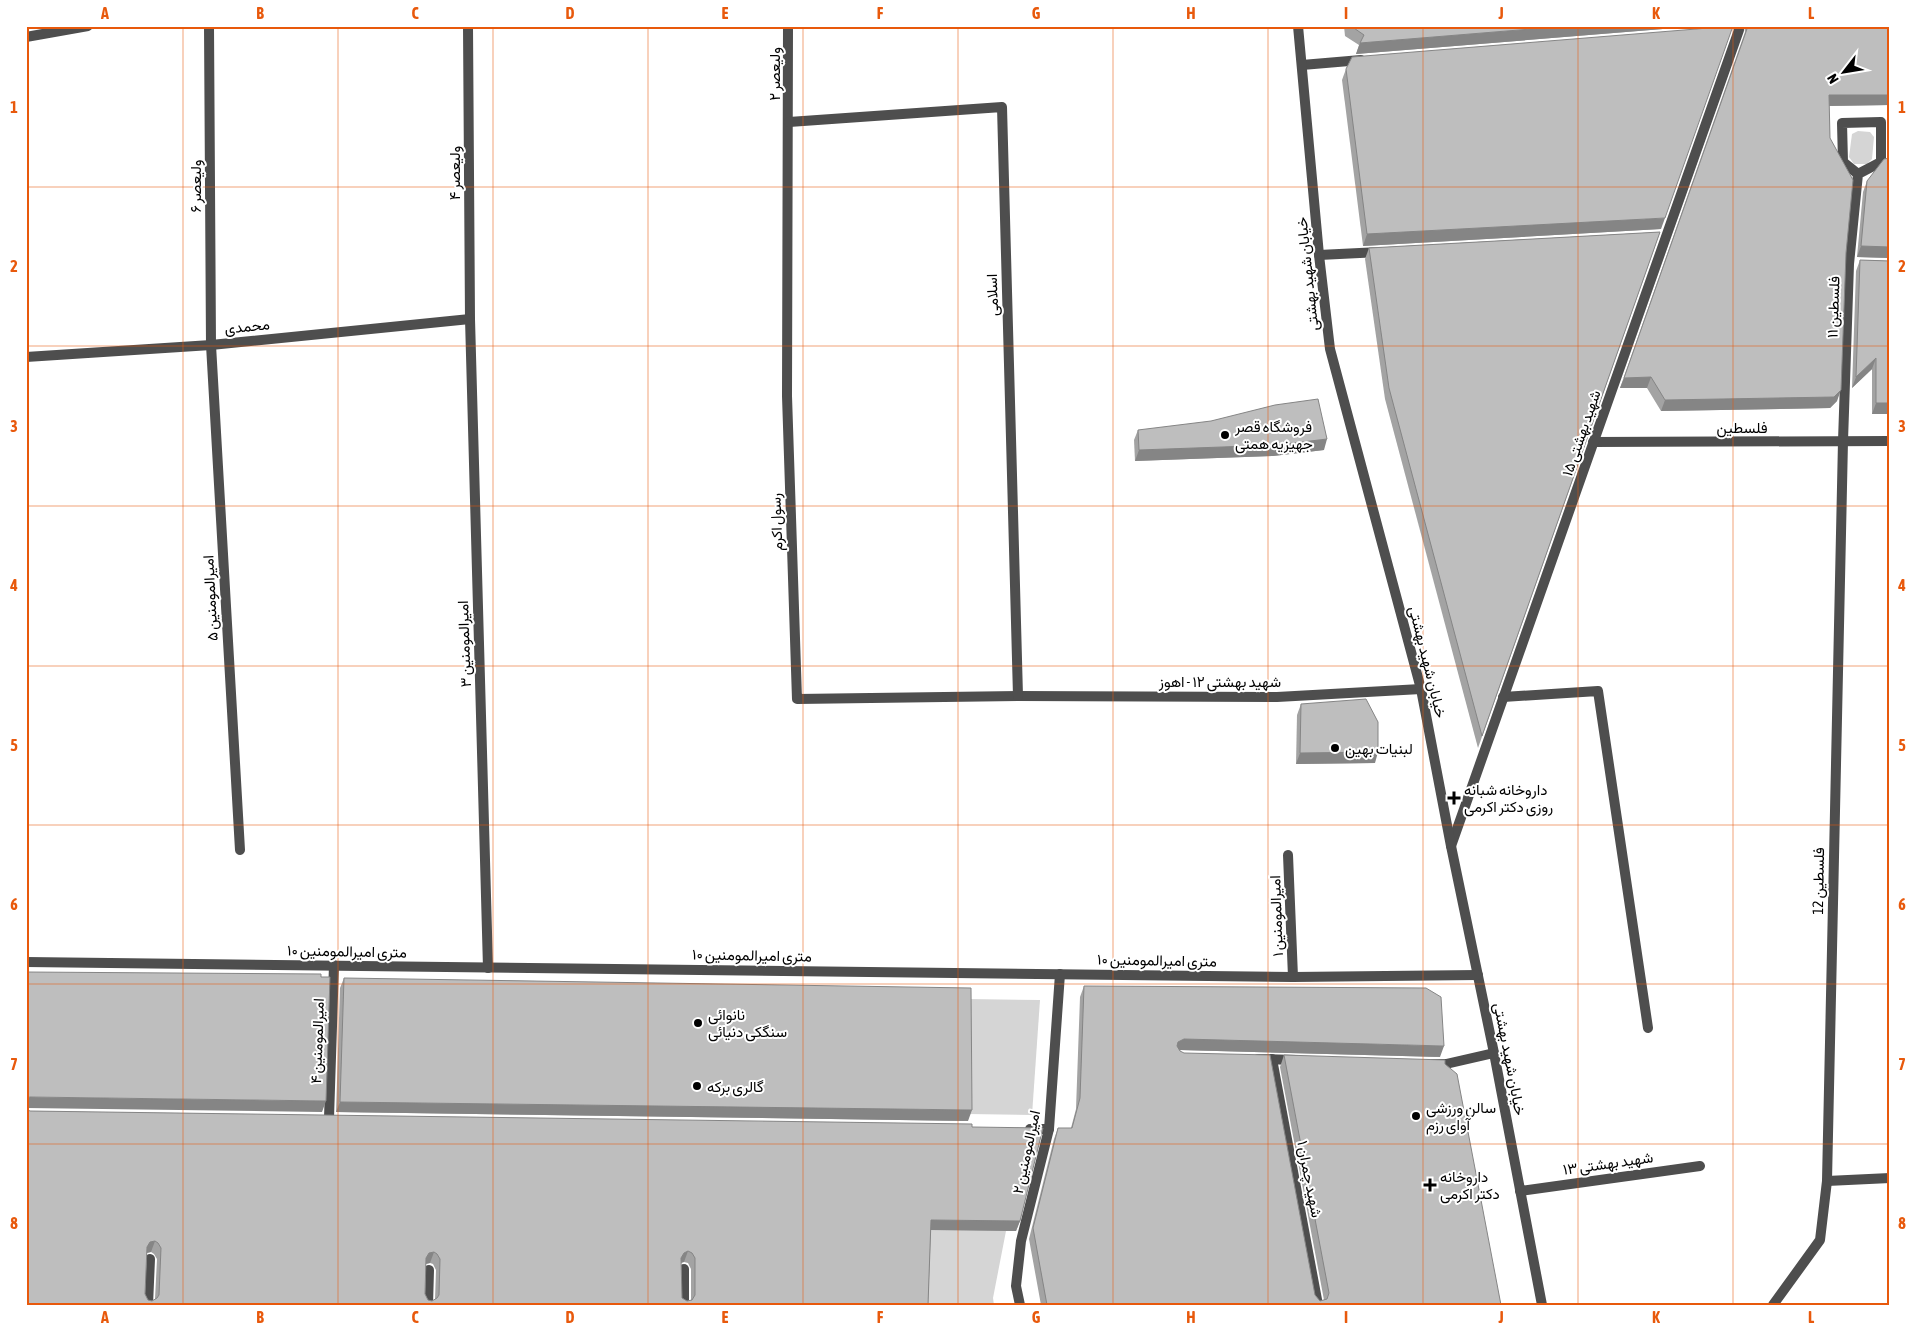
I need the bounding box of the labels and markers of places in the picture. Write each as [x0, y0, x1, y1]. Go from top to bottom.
place label: فروشگاه قصر جهیزیه همتی [1234, 418, 1313, 454]
marker: فروشگاه قصر جهیزیه همتی [1219, 429, 1231, 441]
place label: لبنیات بهین [1345, 740, 1413, 759]
marker: لبنیات بهین [1329, 742, 1341, 754]
place label: داروخانه شبانه روزی دکتر اکرمی [1464, 781, 1553, 817]
marker: داروخانه شبانه روزی دکتر اکرمی [1448, 792, 1460, 804]
place label: نانوائی سنگکی دنیائی [708, 1006, 787, 1042]
marker: نانوائی سنگکی دنیائی [692, 1017, 704, 1029]
place label: گالری برکه [707, 1078, 764, 1097]
marker: گالری برکه [691, 1080, 703, 1092]
place label: سالن ورزشی آوای رزم [1426, 1099, 1496, 1135]
marker: سالن ورزشی آوای رزم [1410, 1110, 1422, 1122]
place label: داروخانه دکتر اکرمی [1440, 1168, 1500, 1204]
marker: داروخانه دکتر اکرمی [1424, 1179, 1436, 1191]

